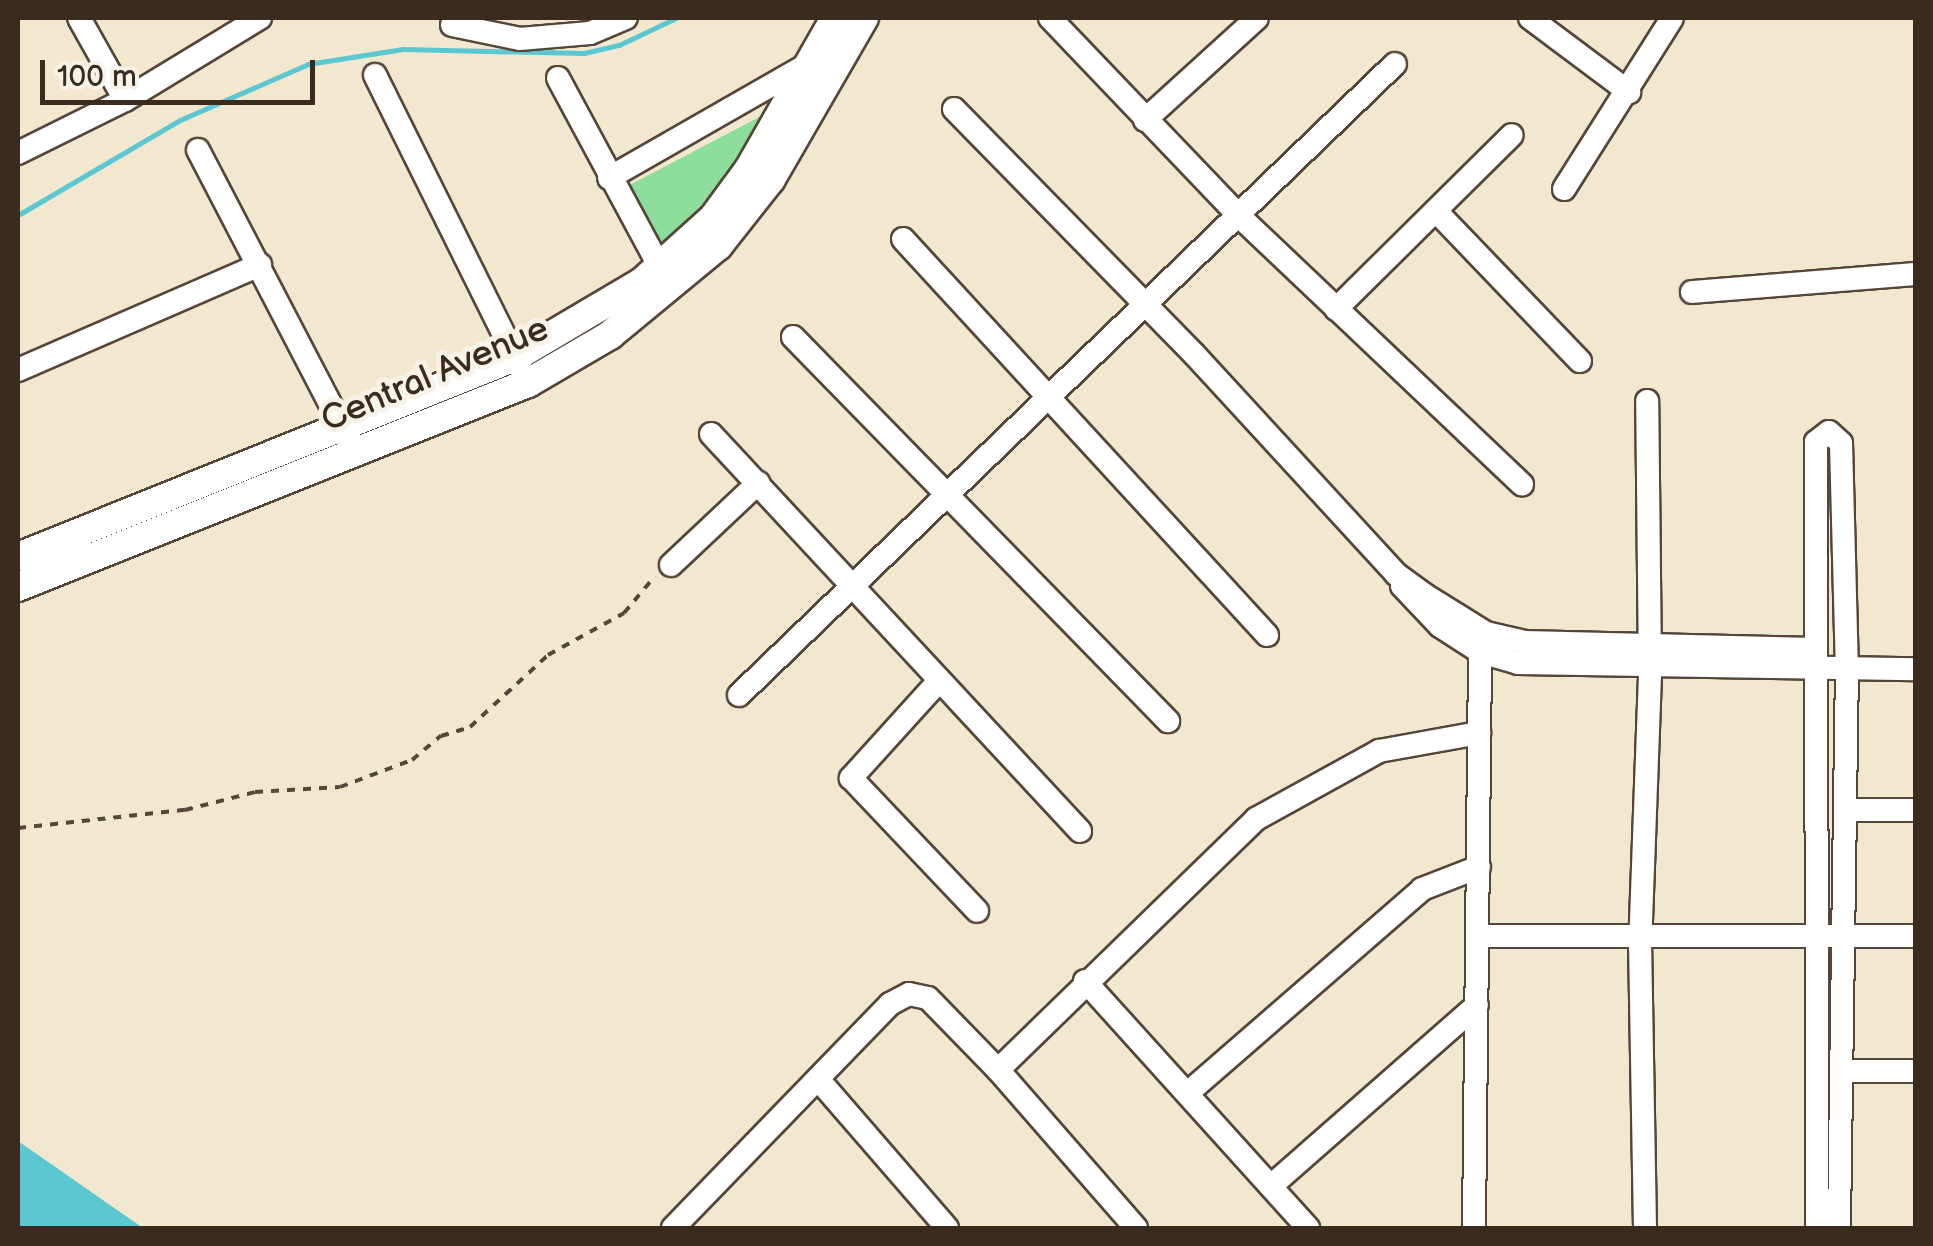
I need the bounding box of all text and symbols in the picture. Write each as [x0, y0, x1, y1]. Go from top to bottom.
scale bar [45, 40, 320, 102]
text: 100 m [57, 59, 137, 95]
street label: Central Avenue [315, 308, 555, 442]

